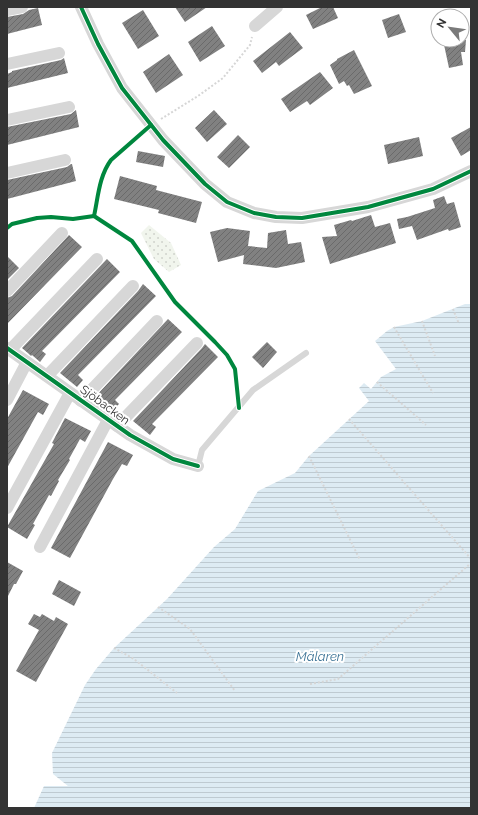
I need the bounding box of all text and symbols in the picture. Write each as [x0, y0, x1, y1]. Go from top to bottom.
north arrow [430, 8, 470, 48]
text: N [434, 17, 449, 30]
street label: Sjöbacken [78, 382, 132, 428]
water label: Mälaren [296, 649, 344, 664]

